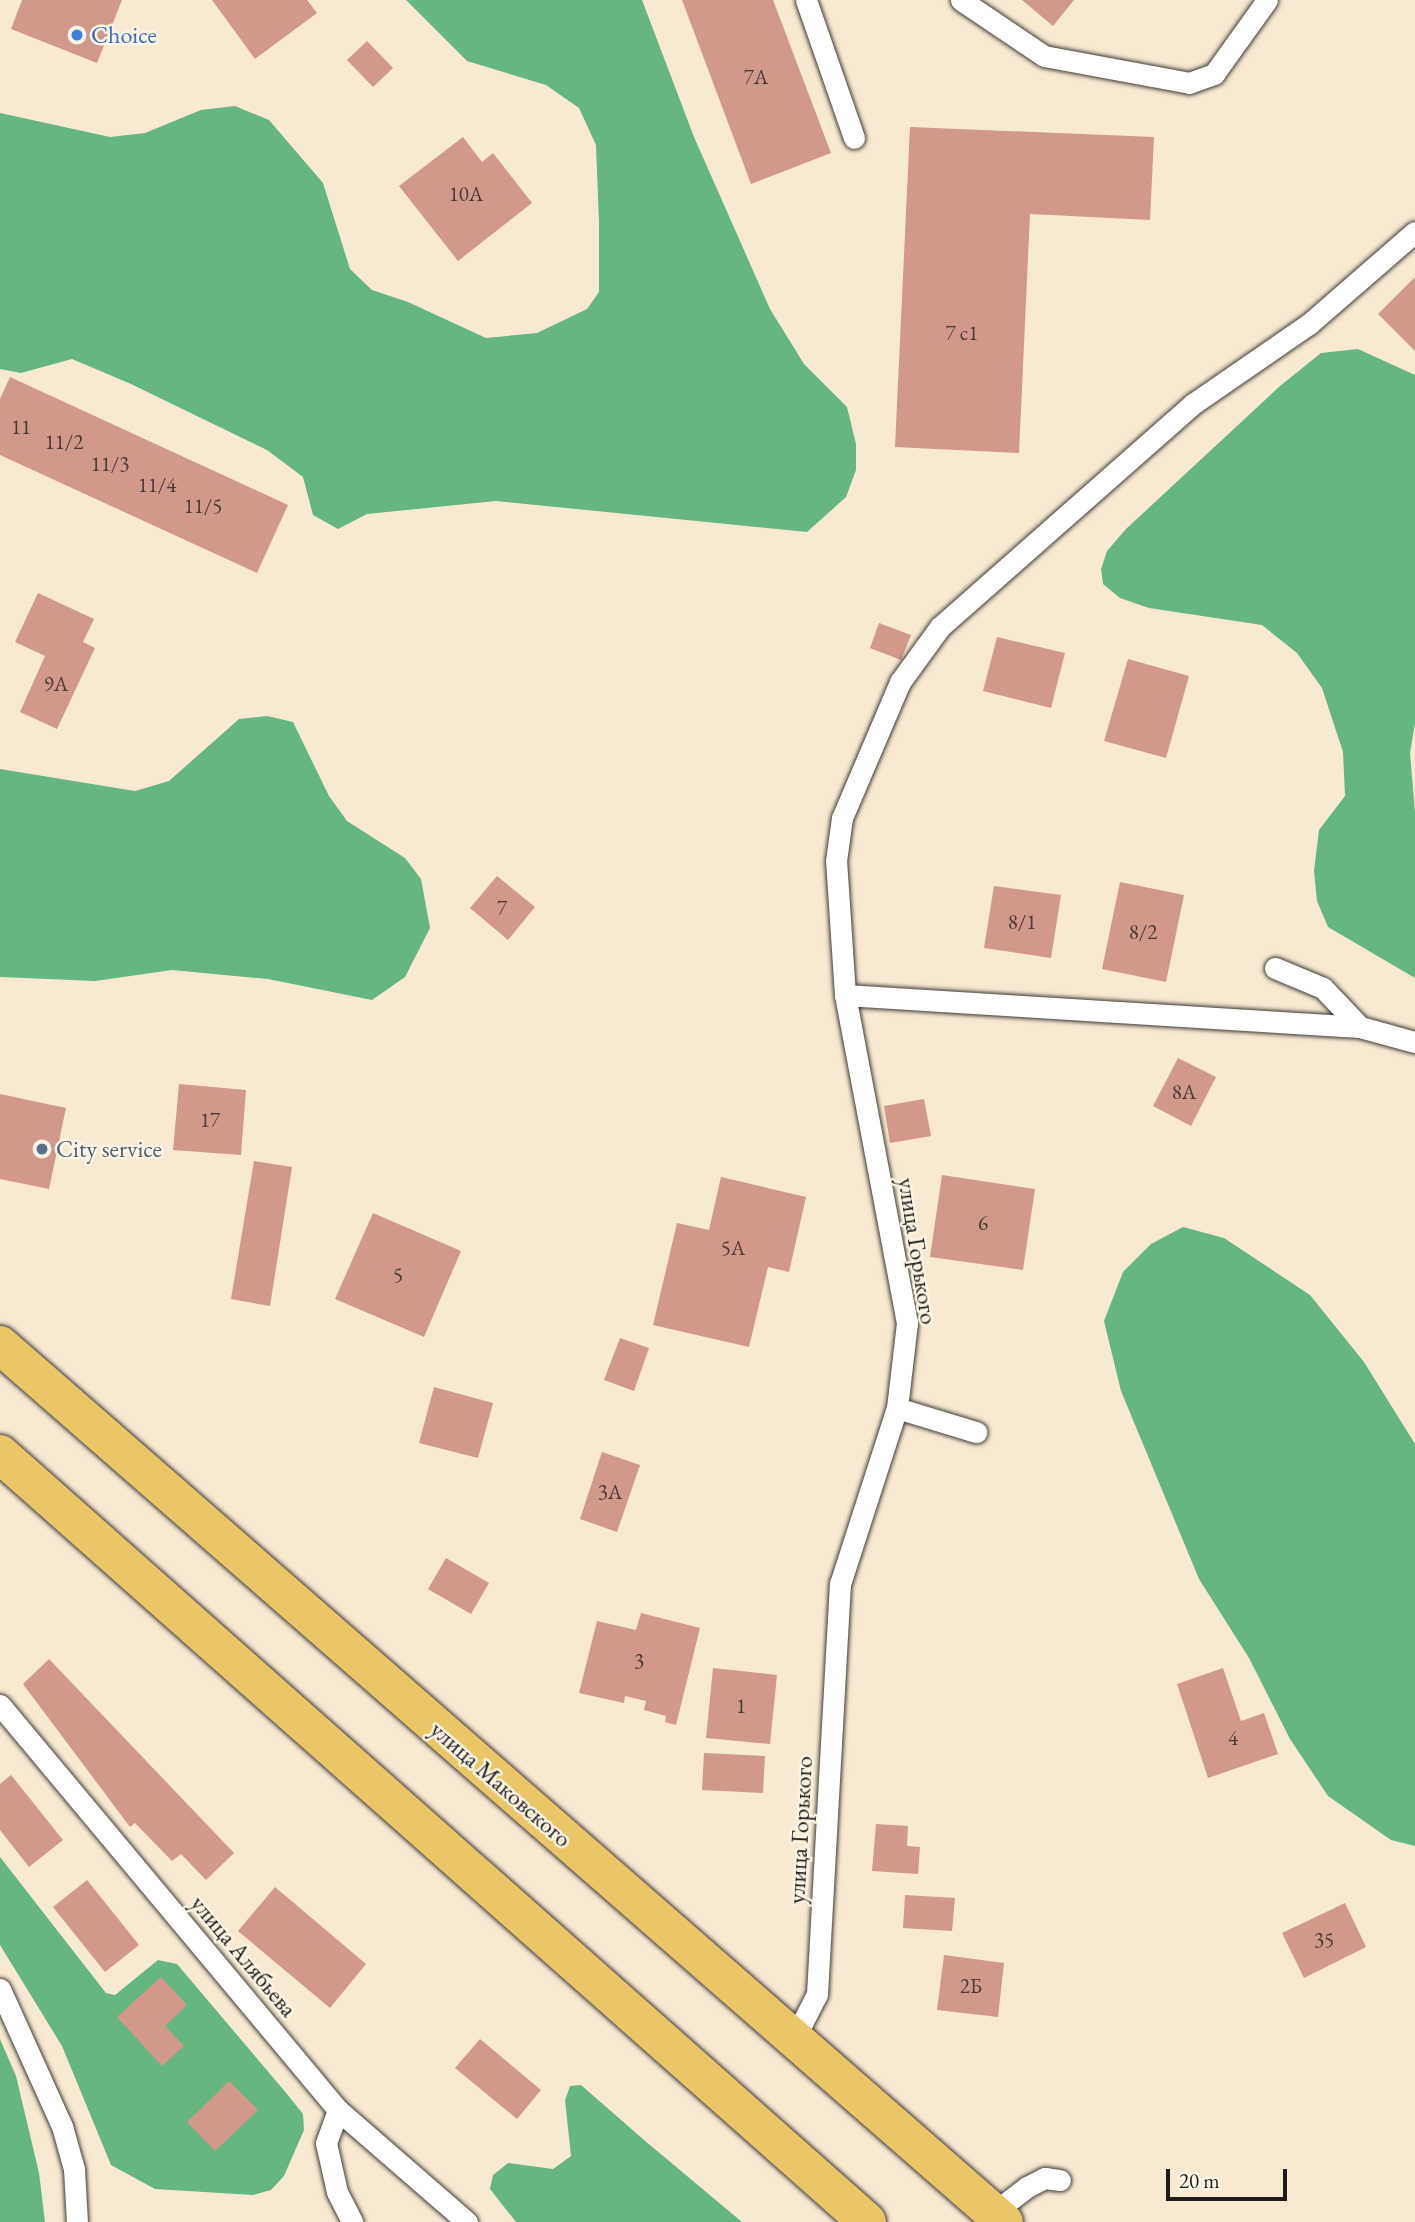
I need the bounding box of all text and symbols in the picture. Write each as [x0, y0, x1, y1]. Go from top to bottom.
place label: Choice [91, 21, 157, 49]
marker: Choice [69, 27, 85, 43]
house number: 7А [744, 64, 768, 90]
house number: 10А [449, 181, 483, 207]
house number: 7 с1 [946, 320, 978, 346]
house number: 11 [11, 414, 31, 440]
house number: 11/2 [45, 429, 83, 455]
house number: 11/3 [91, 451, 129, 477]
house number: 11/4 [138, 472, 176, 498]
house number: 11/5 [184, 493, 222, 519]
house number: 9А [44, 671, 68, 697]
house number: 7 [497, 895, 507, 921]
house number: 8/1 [1008, 909, 1036, 935]
house number: 8/2 [1129, 919, 1157, 945]
house number: 8А [1172, 1079, 1196, 1105]
house number: 17 [200, 1107, 220, 1133]
place label: City service [56, 1135, 162, 1163]
marker: City service [34, 1141, 50, 1157]
street label: улица Горького [892, 1176, 944, 1326]
house number: 6 [978, 1210, 988, 1236]
house number: 5А [721, 1235, 745, 1261]
house number: 5 [393, 1262, 403, 1288]
house number: 3А [598, 1479, 622, 1505]
house number: 3 [634, 1648, 644, 1674]
house number: 1 [736, 1693, 746, 1719]
street label: улица Маковского [425, 1715, 577, 1853]
house number: 4 [1228, 1725, 1238, 1751]
street label: улица Горького [782, 1755, 818, 1905]
street label: улица Алябьева [185, 1889, 303, 2023]
house number: 35 [1314, 1927, 1334, 1953]
house number: 2Б [960, 1973, 982, 1999]
scale bar [1170, 2156, 1291, 2200]
text: 20 m [1179, 2167, 1220, 2194]

